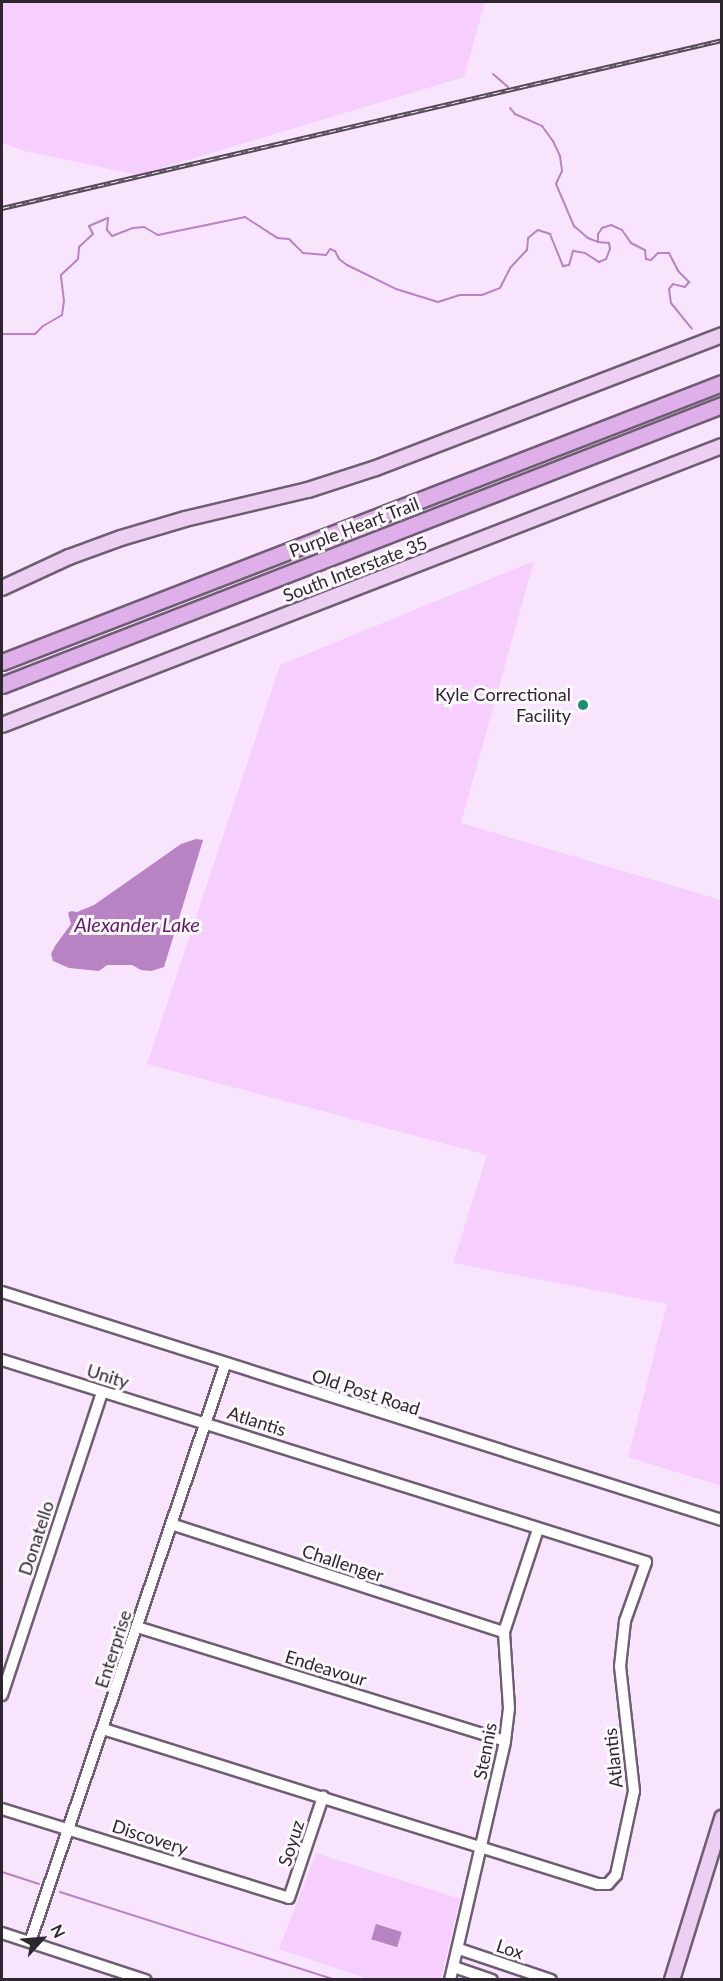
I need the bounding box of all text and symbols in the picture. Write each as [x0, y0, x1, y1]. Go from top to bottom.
street label: Purple Heart Trail [286, 492, 422, 562]
street label: South Interstate 35 [280, 532, 430, 606]
place label: Kyle Correctional Facility [435, 684, 571, 726]
marker: Kyle Correctional Facility [576, 698, 590, 712]
water label: Alexander Lake [74, 912, 200, 936]
street label: Unity [84, 1359, 132, 1393]
street label: Old Post Road [309, 1364, 423, 1420]
street label: Atlantis [225, 1401, 289, 1441]
street label: Donatello [14, 1498, 58, 1578]
street label: Challenger [300, 1540, 386, 1586]
street label: Enterprise [90, 1607, 136, 1691]
street label: Endeavour [283, 1645, 369, 1691]
street label: Stennis [469, 1721, 501, 1781]
street label: Atlantis [599, 1727, 627, 1789]
street label: Discovery [109, 1815, 191, 1859]
street label: Soyuz [273, 1817, 309, 1869]
north arrow [12, 1909, 72, 1969]
text: N [47, 1921, 70, 1941]
street label: Lox [494, 1935, 526, 1963]

